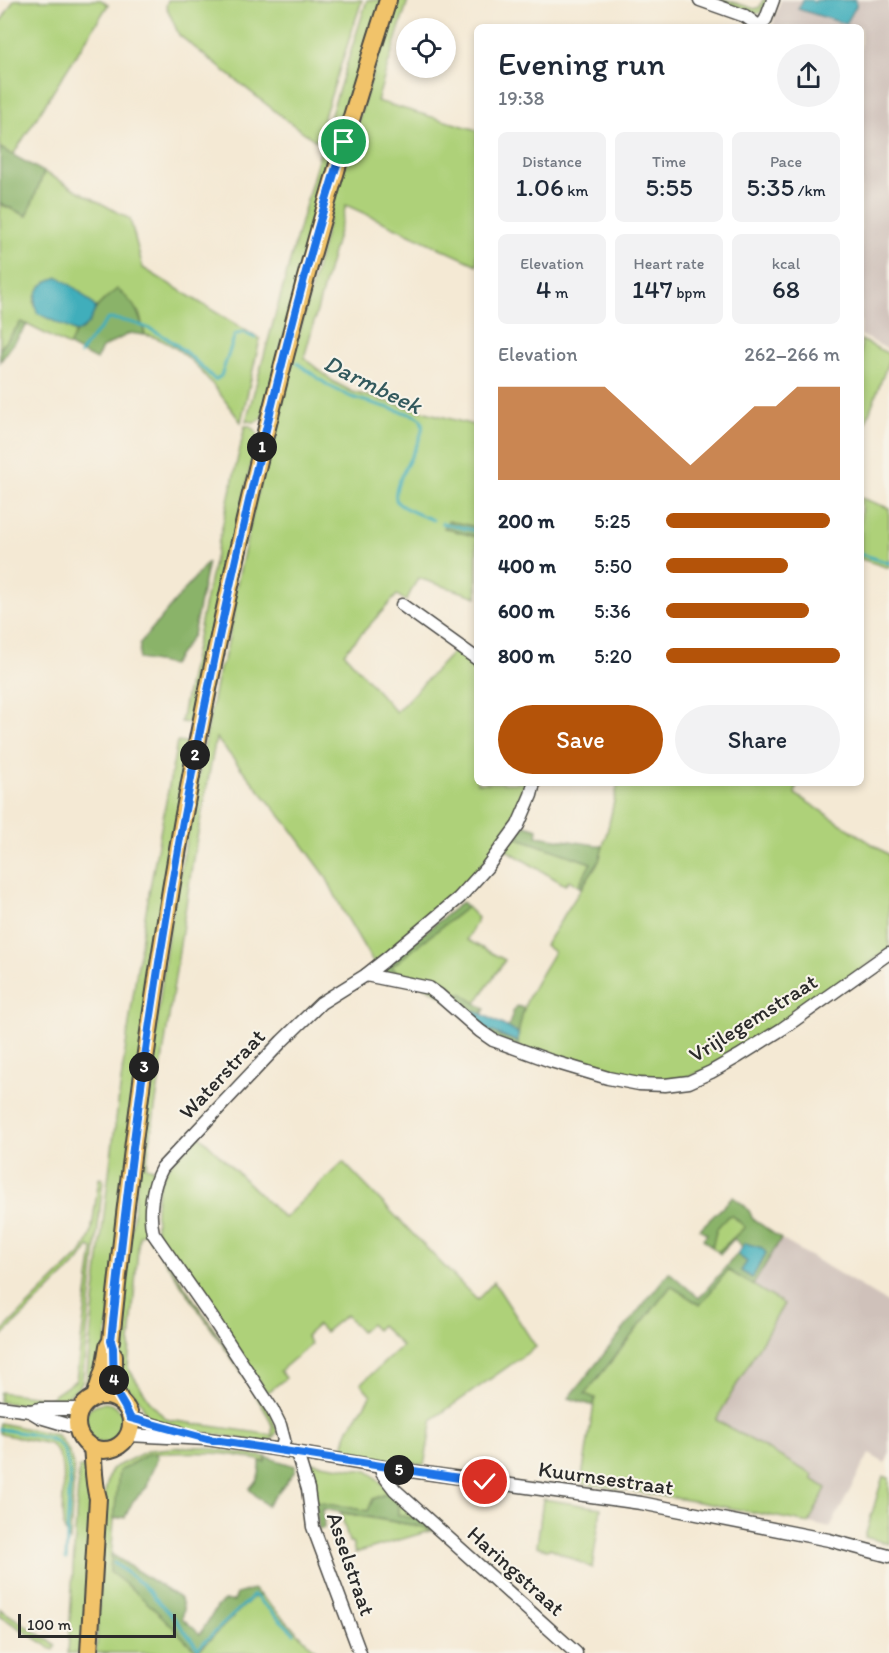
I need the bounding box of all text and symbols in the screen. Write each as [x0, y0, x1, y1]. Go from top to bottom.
map controls [396, 18, 456, 78]
button: locate [396, 18, 456, 78]
text: Evening run [498, 44, 665, 83]
button: share [777, 44, 840, 107]
text: 19:38 [498, 86, 545, 110]
pin [318, 116, 369, 167]
icon: arrive [327, 125, 360, 158]
text: Distance [522, 152, 582, 171]
text: Time [652, 152, 686, 171]
text: Pace [770, 152, 802, 171]
text: 1.06 [516, 171, 564, 203]
text: 5:55 [645, 171, 693, 203]
text: 5:35 [746, 171, 794, 203]
text: km [564, 181, 589, 200]
text: /km [794, 181, 826, 200]
text: Elevation [520, 254, 584, 273]
text: Heart rate [634, 254, 704, 273]
text: kcal [772, 254, 800, 273]
text: 4 [536, 273, 551, 305]
text: 147 [632, 273, 673, 305]
text: 68 [772, 273, 800, 305]
text: m [551, 283, 568, 302]
text: bpm [673, 283, 706, 302]
text: Elevation [498, 342, 577, 366]
text: 262–266 m [744, 342, 840, 366]
water label: Darmbeek [319, 348, 428, 421]
pin: 1 [247, 432, 277, 462]
text: 1 [258, 437, 266, 456]
text: 200 m [498, 509, 554, 533]
text: 5:25 [594, 509, 630, 533]
text: 400 m [498, 554, 556, 578]
text: 5:50 [594, 554, 632, 578]
text: 600 m [498, 599, 555, 623]
text: 5:36 [594, 599, 631, 623]
text: 800 m [498, 644, 555, 668]
text: 5:20 [594, 644, 632, 668]
button: Save [498, 705, 663, 774]
button: Share [675, 705, 840, 774]
pin: 2 [180, 740, 210, 770]
text: 2 [191, 745, 199, 764]
street label: Vrijlegemstraat [684, 968, 822, 1068]
street label: Waterstraat [173, 1023, 271, 1125]
pin: 3 [129, 1052, 159, 1082]
text: 3 [140, 1057, 148, 1076]
pin: 4 [99, 1365, 129, 1395]
text: 4 [109, 1370, 119, 1389]
pin: 5 [384, 1455, 414, 1485]
street label: Kuurnsestraat [537, 1455, 675, 1501]
pin [459, 1456, 510, 1507]
text: 5 [395, 1460, 403, 1479]
icon: check [468, 1465, 501, 1498]
street label: Asselstraat [321, 1509, 381, 1619]
street label: Haringstraat [462, 1520, 570, 1622]
scale bar [18, 1611, 176, 1638]
text: 100 m [27, 1615, 71, 1634]

